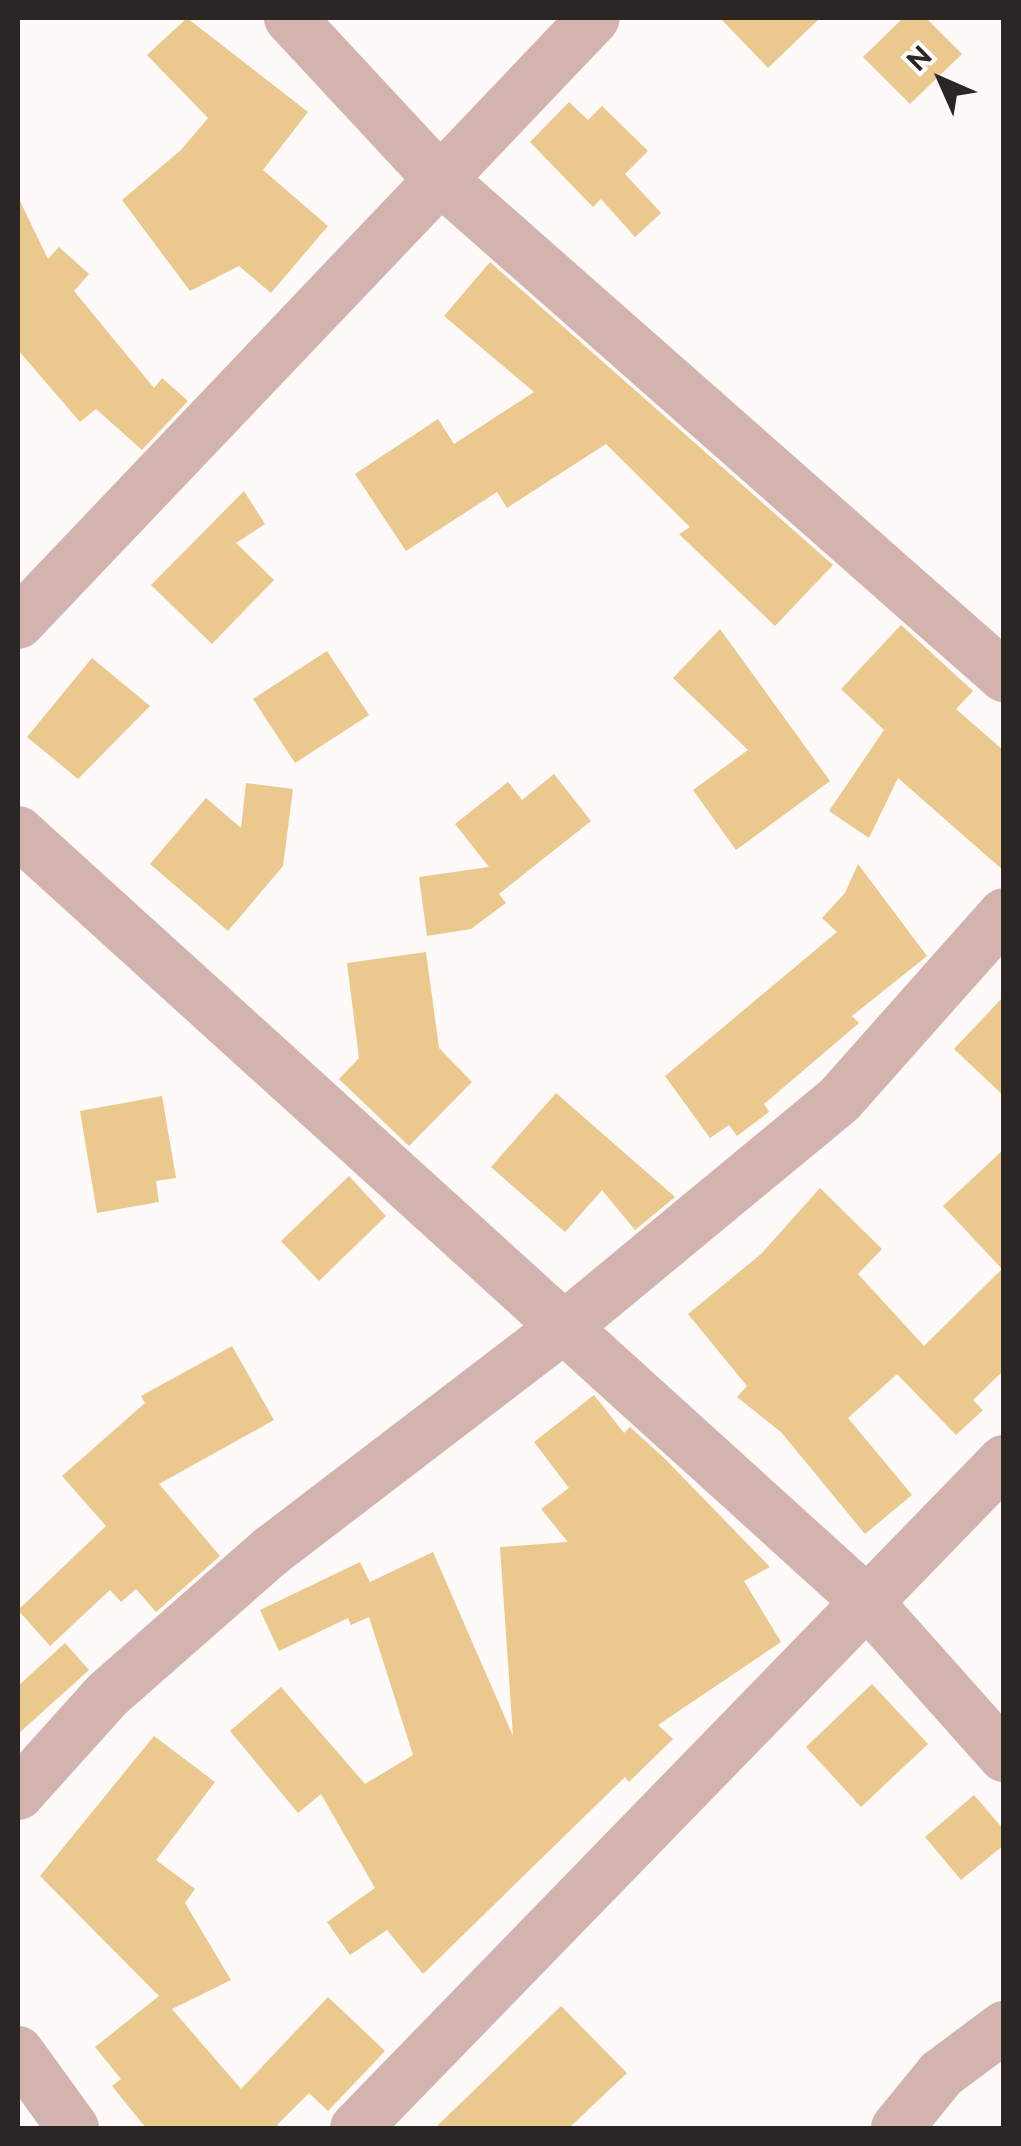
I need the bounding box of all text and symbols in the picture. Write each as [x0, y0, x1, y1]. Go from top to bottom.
north arrow [891, 30, 991, 130]
text: N [900, 39, 939, 78]

